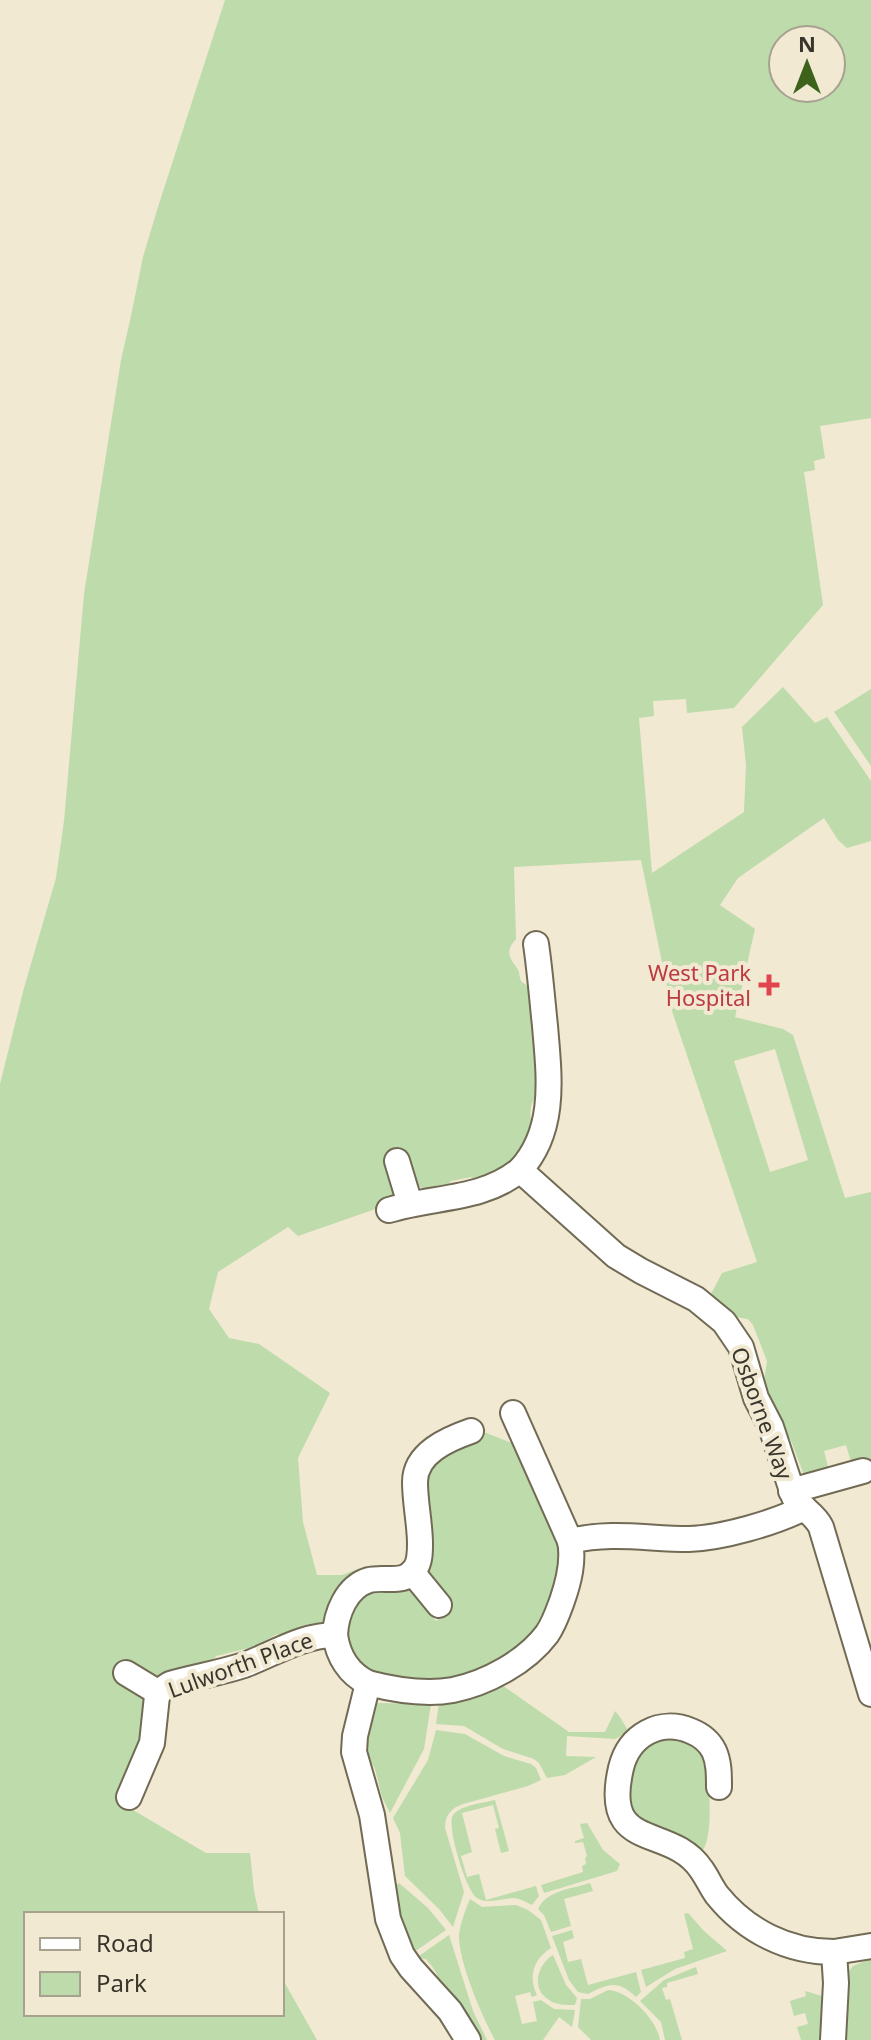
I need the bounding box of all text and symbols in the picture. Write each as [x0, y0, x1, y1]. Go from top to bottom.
north arrow [767, 24, 847, 104]
text: N [798, 28, 816, 58]
place label: West Park Hospital [648, 957, 751, 1012]
marker: West Park Hospital [758, 974, 780, 996]
street label: Osborne Way [725, 1343, 801, 1484]
street label: Lulworth Place [163, 1624, 317, 1704]
legend [24, 1912, 284, 2016]
text: Road [96, 1926, 154, 1959]
text: Park [96, 1966, 147, 1999]

